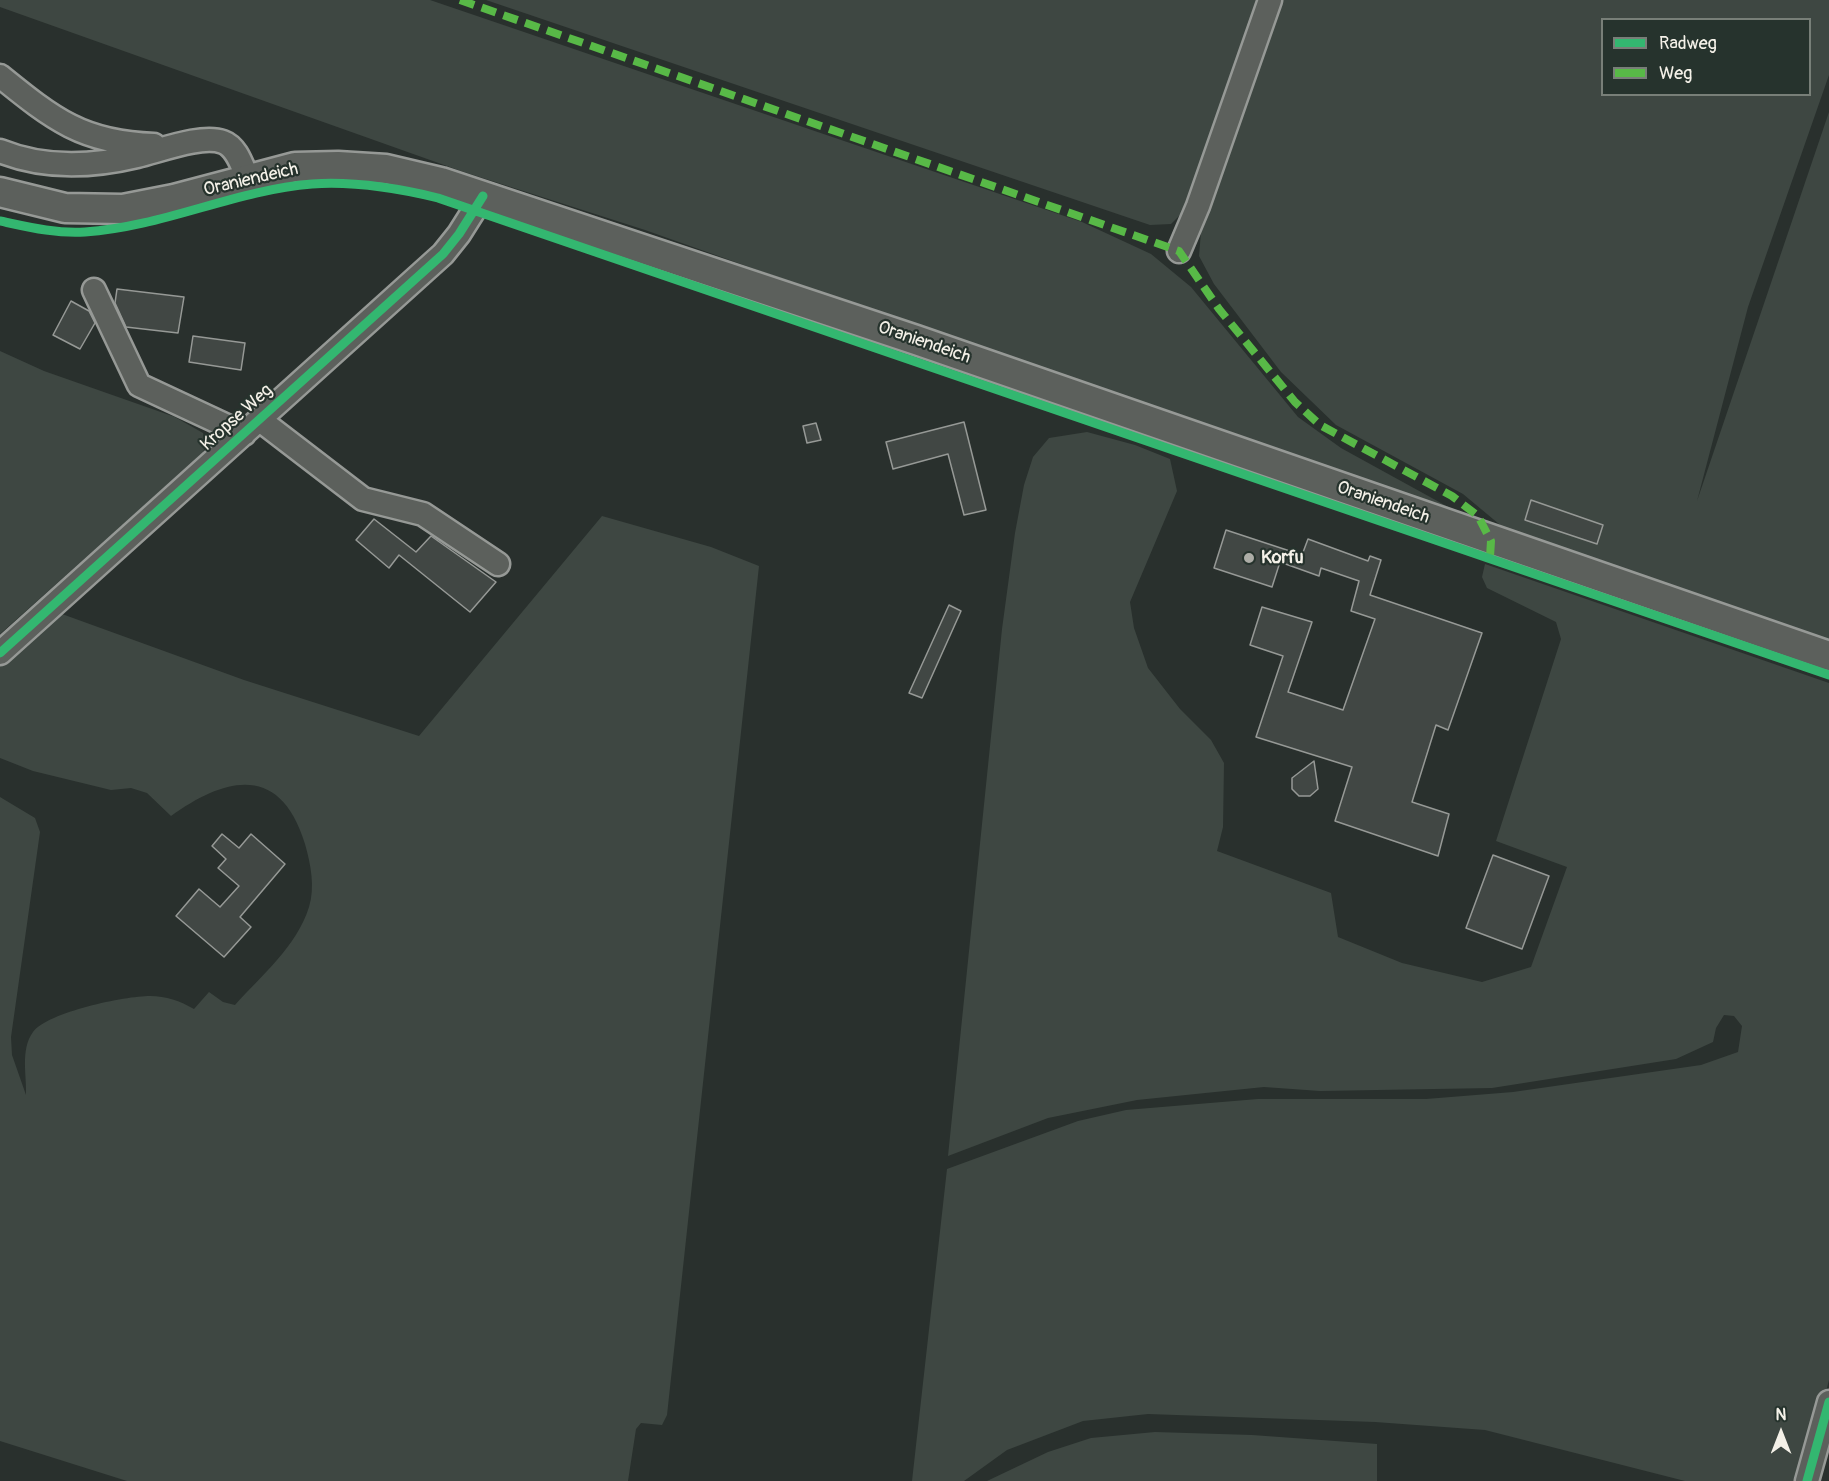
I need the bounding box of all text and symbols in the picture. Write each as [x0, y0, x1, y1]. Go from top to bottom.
legend [1601, 18, 1811, 96]
text: Radweg [1659, 32, 1717, 55]
text: Weg [1659, 62, 1692, 85]
street label: Oraniendeich [202, 159, 300, 201]
street label: Oraniendeich [875, 317, 973, 369]
street label: Kropse Weg [197, 380, 277, 456]
street label: Oraniendeich [1334, 477, 1432, 529]
place label: Korfu [1261, 547, 1304, 569]
marker: Korfu [1242, 551, 1256, 565]
north arrow [1751, 1403, 1811, 1463]
text: N [1776, 1405, 1786, 1425]

